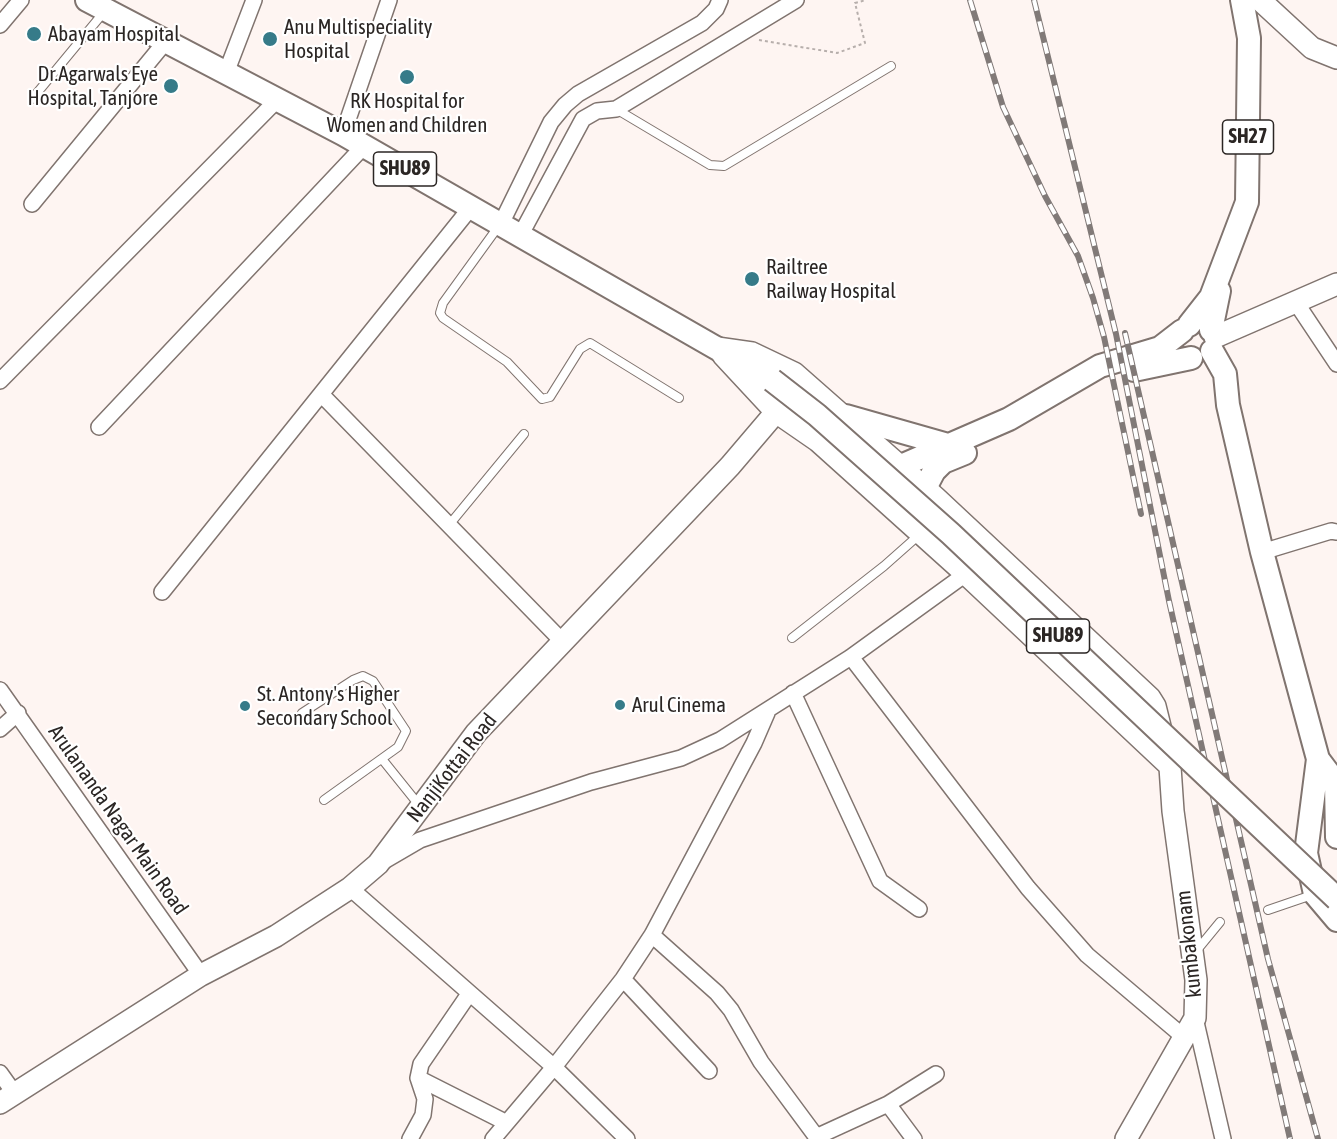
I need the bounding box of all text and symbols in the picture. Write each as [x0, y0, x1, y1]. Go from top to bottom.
place label: Anu Multispeciality Hospital [284, 14, 432, 64]
place label: Abayam Hospital [48, 21, 180, 47]
marker: Abayam Hospital [25, 25, 43, 43]
marker: Anu Multispeciality Hospital [261, 30, 279, 48]
place label: Dr.Agarwals Eye Hospital, Tanjore [28, 61, 158, 111]
marker: RK Hospital for Women and Children [398, 68, 416, 86]
marker: Dr.Agarwals Eye Hospital, Tanjore [162, 77, 180, 95]
place label: RK Hospital for Women and Children [327, 88, 487, 138]
road number: SH27 [1222, 120, 1274, 154]
road number: SHU89 [374, 152, 436, 186]
place label: Railtree Railway Hospital [766, 254, 896, 304]
marker: Railtree Railway Hospital [743, 270, 761, 288]
road number: SHU89 [1026, 619, 1090, 653]
place label: St. Antony's Higher Secondary School [257, 681, 399, 731]
place label: Arul Cinema [632, 692, 726, 718]
marker: Arul Cinema [613, 698, 627, 712]
marker: St. Antony's Higher Secondary School [238, 699, 252, 713]
street label: NanjiKottai Road [402, 708, 502, 828]
street label: Arulananda Nagar Main Road [43, 720, 193, 920]
street label: kumbakonam [1171, 889, 1207, 999]

